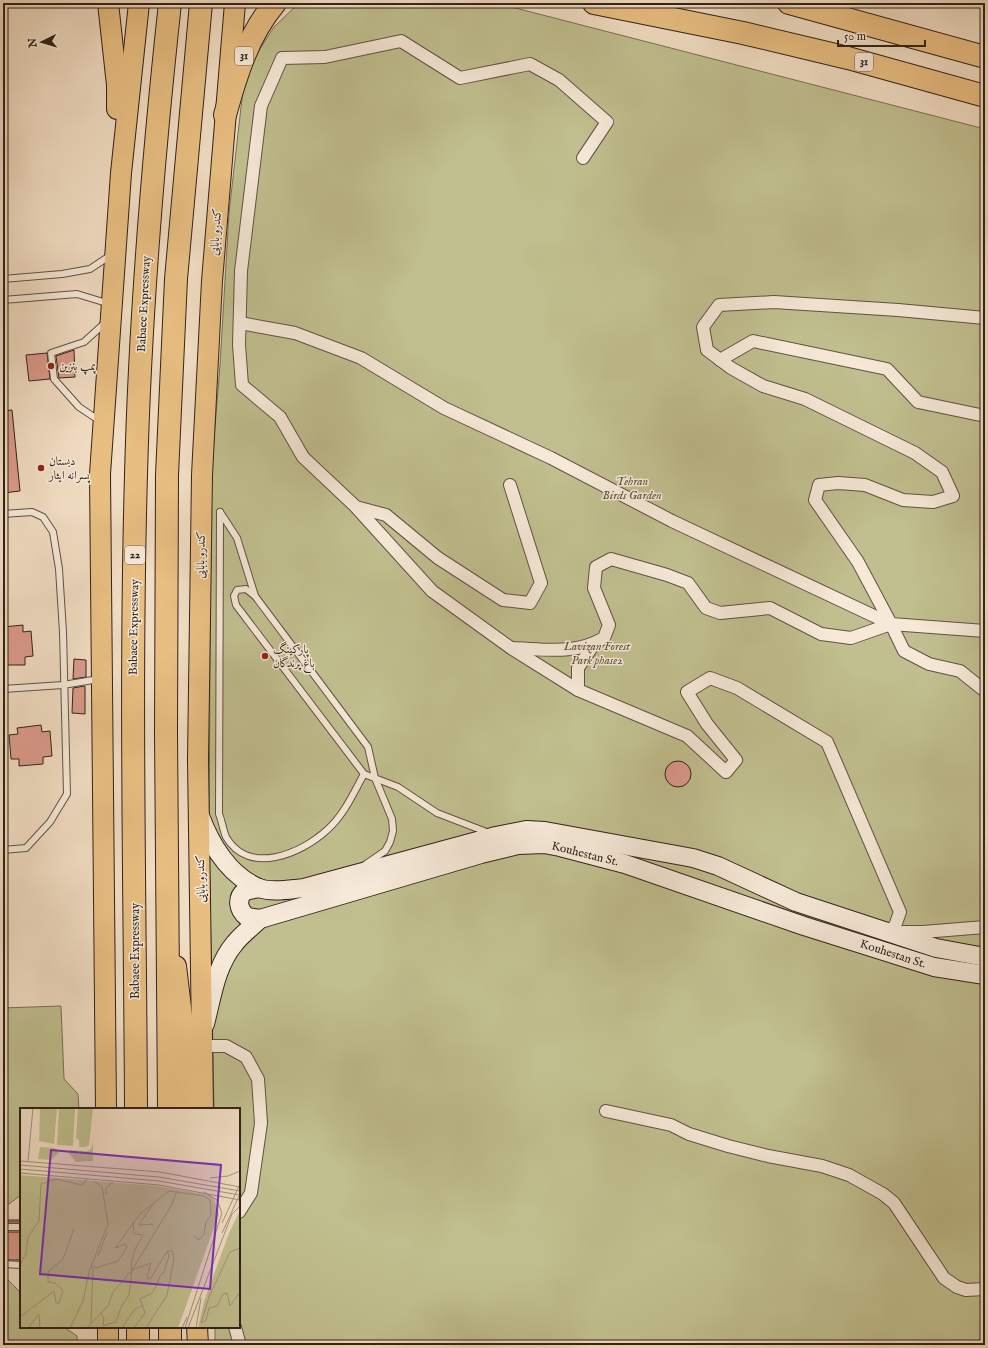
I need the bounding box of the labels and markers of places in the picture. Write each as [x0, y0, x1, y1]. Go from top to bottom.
place label: پمپ بنزین [59, 359, 97, 375]
marker: پمپ بنزین [46, 361, 56, 371]
place label: دبستان پسرانه ایثار [48, 454, 91, 484]
marker: دبستان پسرانه ایثار [36, 463, 46, 473]
place label: پارکینگ باغ پرندگان [273, 641, 314, 674]
marker: پارکینگ باغ پرندگان [260, 651, 270, 661]

